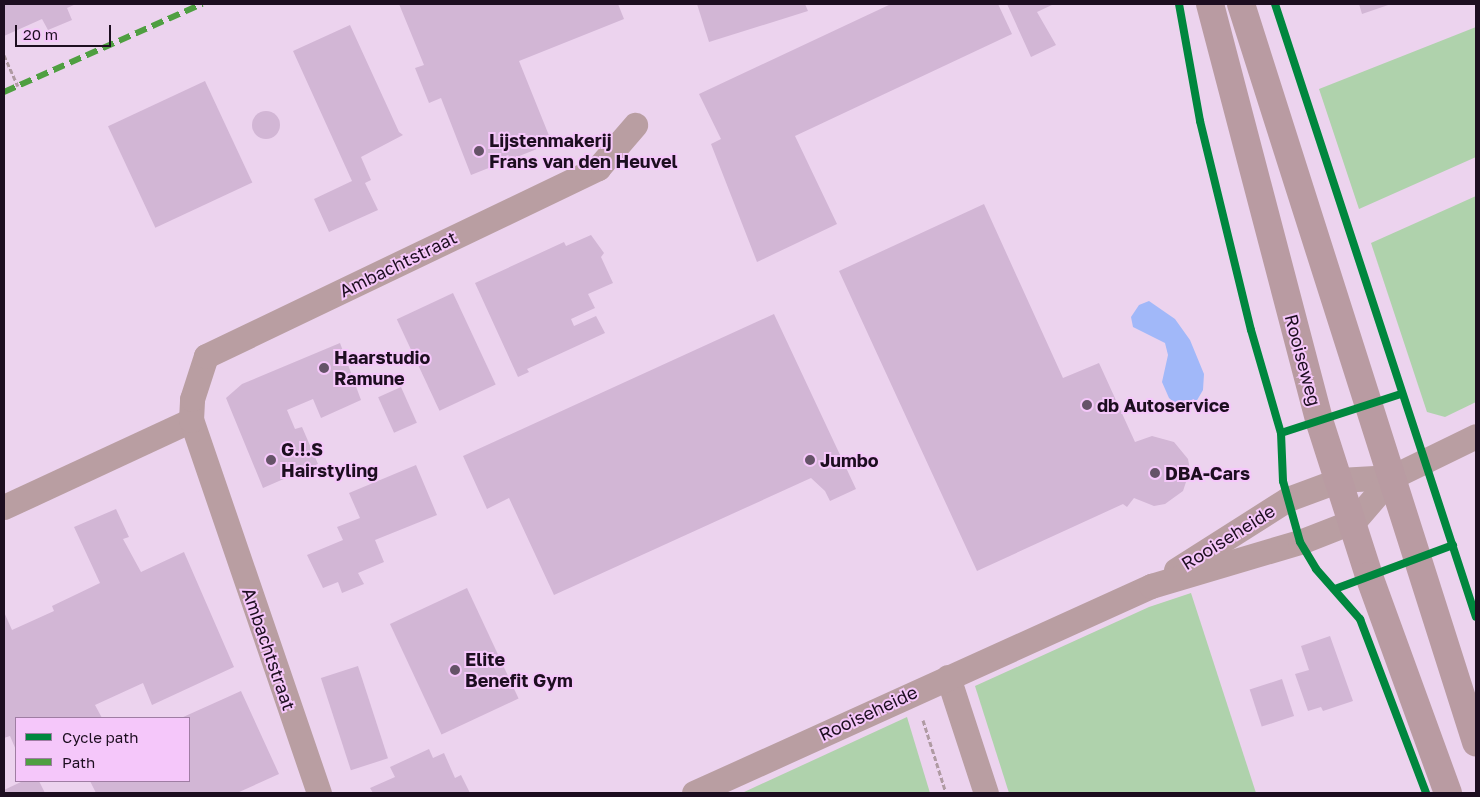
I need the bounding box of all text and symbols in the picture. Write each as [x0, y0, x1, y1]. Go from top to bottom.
scale bar [18, 15, 114, 47]
text: 20 m [23, 25, 58, 43]
place label: Lijstenmakerij Frans van den Heuvel [489, 130, 678, 172]
marker: Lijstenmakerij Frans van den Heuvel [473, 145, 485, 157]
street label: Ambachtstraat [336, 226, 460, 302]
street label: Rooiseweg [1280, 312, 1326, 408]
place label: Haarstudio Ramune [334, 347, 430, 389]
marker: Haarstudio Ramune [318, 362, 330, 374]
place label: db Autoservice [1097, 394, 1230, 416]
marker: db Autoservice [1081, 399, 1093, 411]
place label: G.!.S Hairstyling [281, 439, 378, 482]
place label: Jumbo [820, 449, 879, 471]
marker: G.!.S Hairstyling [265, 454, 277, 466]
marker: Jumbo [804, 454, 816, 466]
place label: DBA-Cars [1165, 462, 1250, 484]
marker: DBA-Cars [1149, 467, 1161, 479]
street label: Rooiseheide [1177, 500, 1279, 574]
street label: Ambachtstraat [238, 585, 300, 713]
place label: Elite Benefit Gym [465, 649, 573, 692]
marker: Elite Benefit Gym [449, 664, 461, 676]
street label: Rooiseheide [815, 681, 921, 745]
legend [15, 717, 190, 782]
text: Cycle path [62, 728, 138, 746]
text: Path [62, 753, 95, 771]

